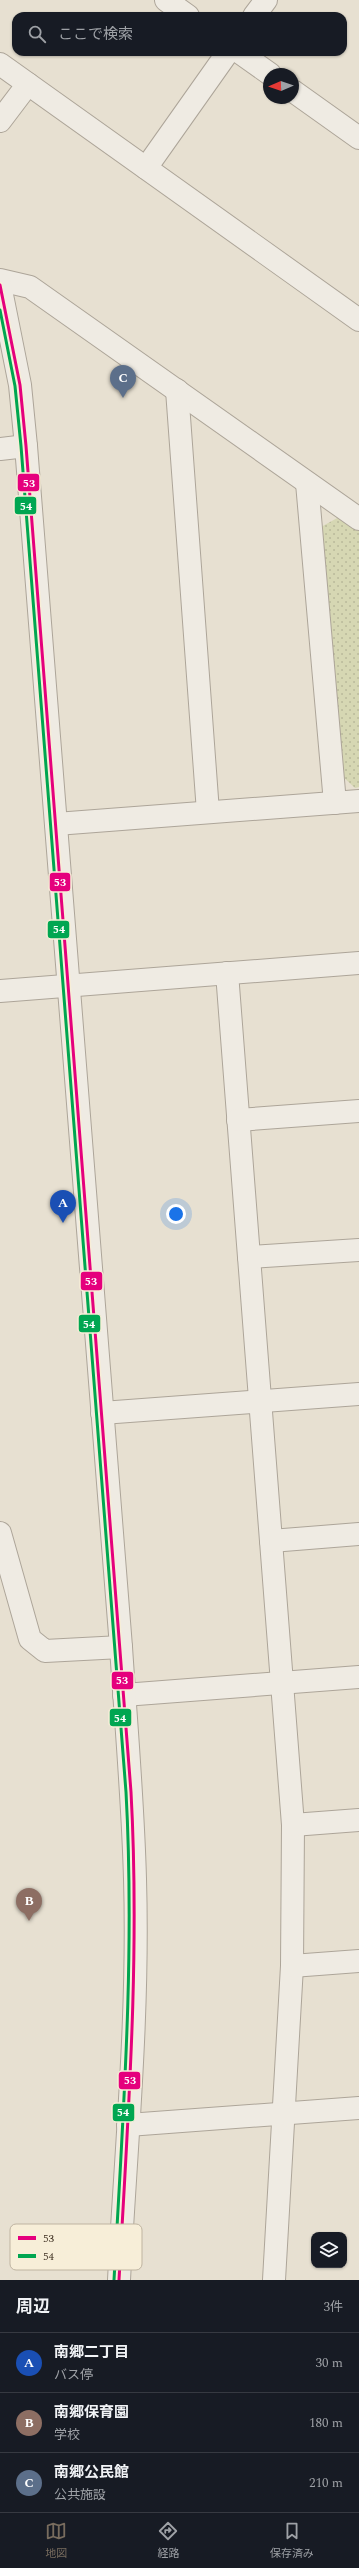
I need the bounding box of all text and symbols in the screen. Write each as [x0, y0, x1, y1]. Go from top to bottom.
search box [12, 12, 347, 56]
icon: search [26, 23, 48, 45]
text: ここで検索 [58, 23, 133, 46]
north arrow [263, 68, 299, 104]
pin: C [110, 365, 136, 398]
line badge: 53 [17, 473, 40, 492]
text: 53 [23, 475, 35, 492]
line badge: 54 [14, 496, 37, 515]
text: 54 [20, 498, 33, 515]
line badge: 53 [49, 872, 71, 892]
text: 53 [54, 874, 66, 891]
line badge: 54 [47, 920, 70, 939]
text: 54 [53, 921, 66, 938]
pin: A [50, 1190, 76, 1223]
your location [166, 1204, 186, 1224]
line badge: 53 [80, 1271, 103, 1291]
text: 53 [85, 1273, 97, 1290]
line badge: 54 [78, 1314, 101, 1333]
text: 54 [83, 1316, 96, 1333]
line badge: 53 [111, 1671, 134, 1690]
text: 53 [116, 1672, 128, 1689]
line badge: 54 [109, 1708, 132, 1727]
text: 54 [114, 1710, 127, 1727]
pin: B [16, 1888, 42, 1921]
line badge: 53 [118, 2071, 141, 2090]
text: 53 [124, 2072, 136, 2089]
line badge: 54 [112, 2103, 135, 2122]
text: 54 [117, 2104, 130, 2121]
legend [10, 2224, 142, 2270]
text: 53 [43, 2230, 54, 2247]
map controls [311, 2232, 347, 2268]
button: layers [311, 2232, 347, 2268]
text: 54 [43, 2248, 54, 2265]
text: 周辺 [16, 2294, 50, 2320]
text: 3件 [323, 2297, 343, 2317]
text: 南郷二丁目 [54, 2341, 129, 2364]
text: A [24, 2353, 34, 2373]
text: 30 m [316, 2353, 343, 2373]
text: バス停 [54, 2365, 93, 2385]
text: 南郷保育園 [54, 2401, 129, 2424]
text: B [24, 2413, 34, 2433]
text: 180 m [309, 2413, 343, 2433]
text: 学校 [54, 2425, 80, 2445]
text: 南郷公民館 [54, 2461, 129, 2484]
text: C [24, 2473, 34, 2493]
text: 210 m [309, 2473, 343, 2493]
text: 公共施設 [54, 2485, 106, 2505]
tab: 地図 [45, 2520, 67, 2562]
tab: 経路 [157, 2520, 179, 2562]
tab: 保存済み [270, 2520, 314, 2562]

